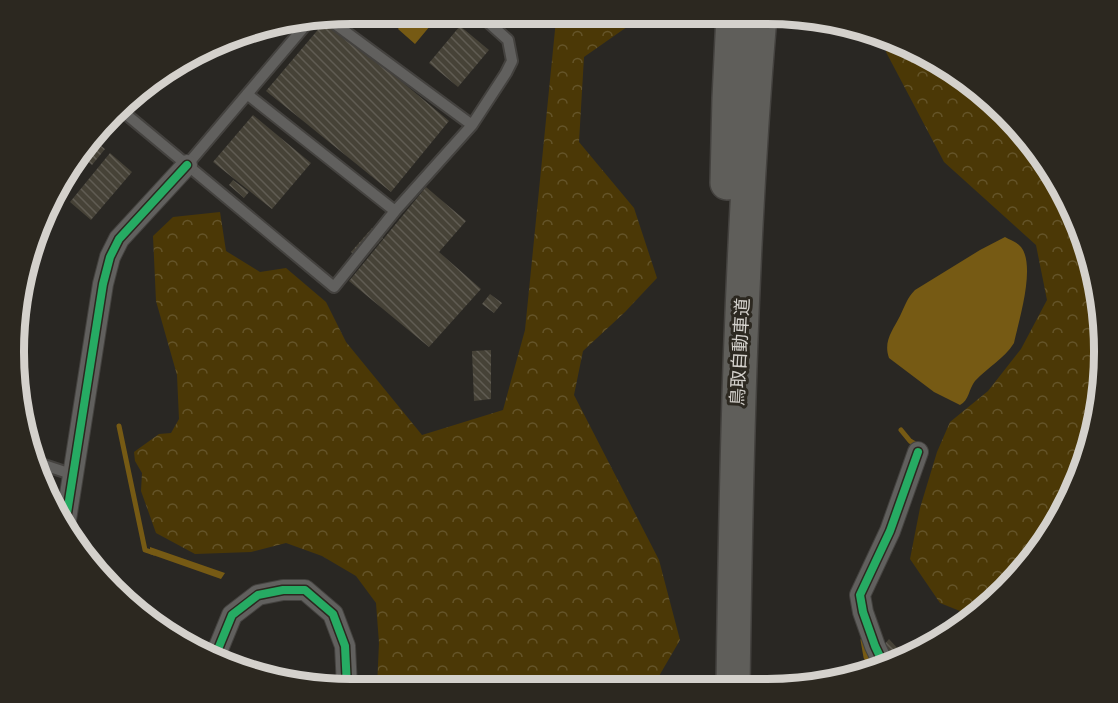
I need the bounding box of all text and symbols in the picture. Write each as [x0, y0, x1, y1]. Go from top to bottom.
street label: 鳥取自動車道 [726, 297, 754, 407]

